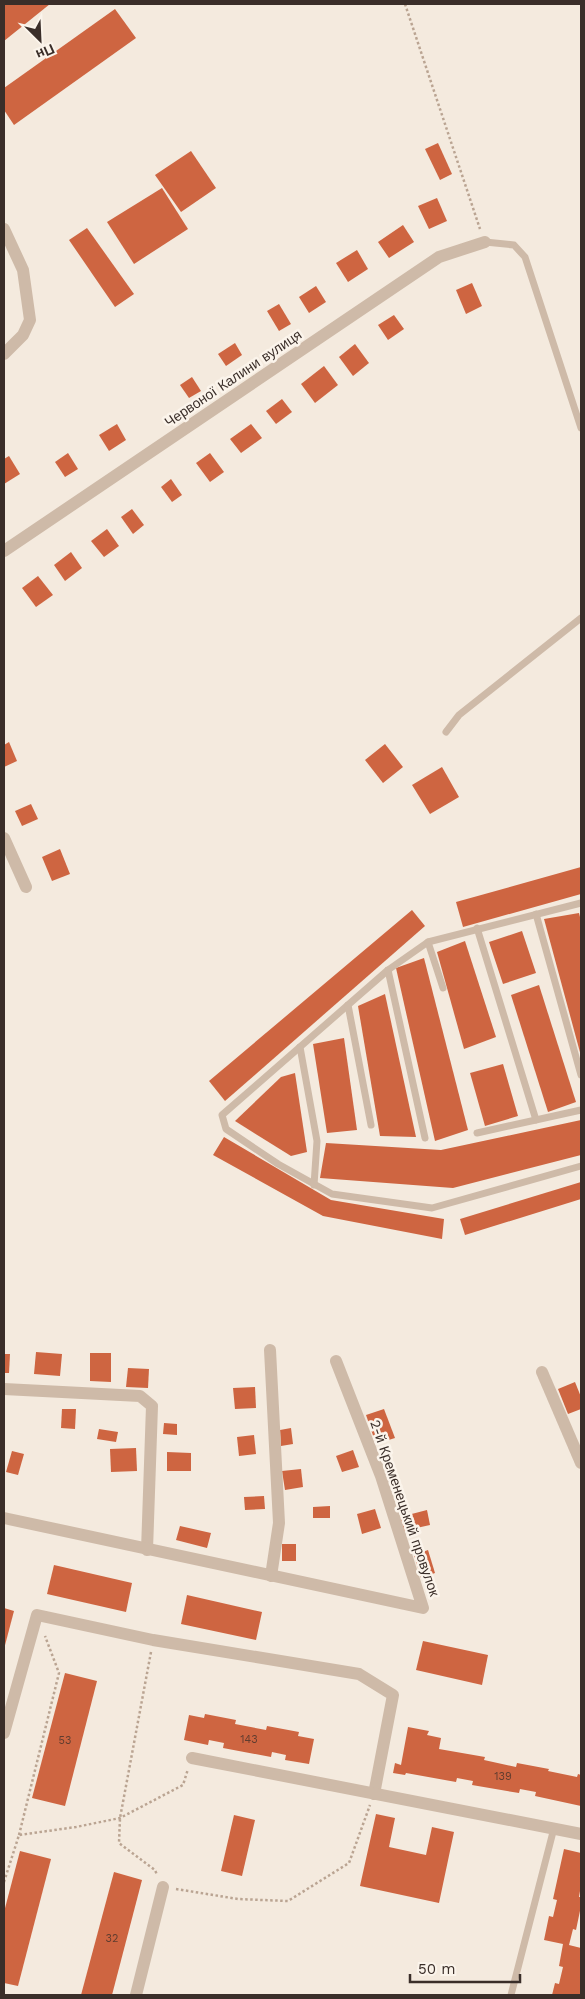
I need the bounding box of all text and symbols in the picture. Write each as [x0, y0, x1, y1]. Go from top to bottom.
north arrow [15, 15, 65, 65]
text: Пн [34, 41, 57, 63]
street label: Червоної Калини вулиця [161, 326, 305, 430]
street label: 2-й Кременецький провулок [367, 1418, 443, 1599]
house number: 143 [240, 1733, 258, 1746]
house number: 53 [59, 1734, 71, 1747]
house number: 139 [494, 1770, 512, 1783]
house number: 32 [106, 1932, 118, 1945]
scale bar [410, 1952, 520, 1984]
text: 50 m [418, 1960, 455, 1978]

